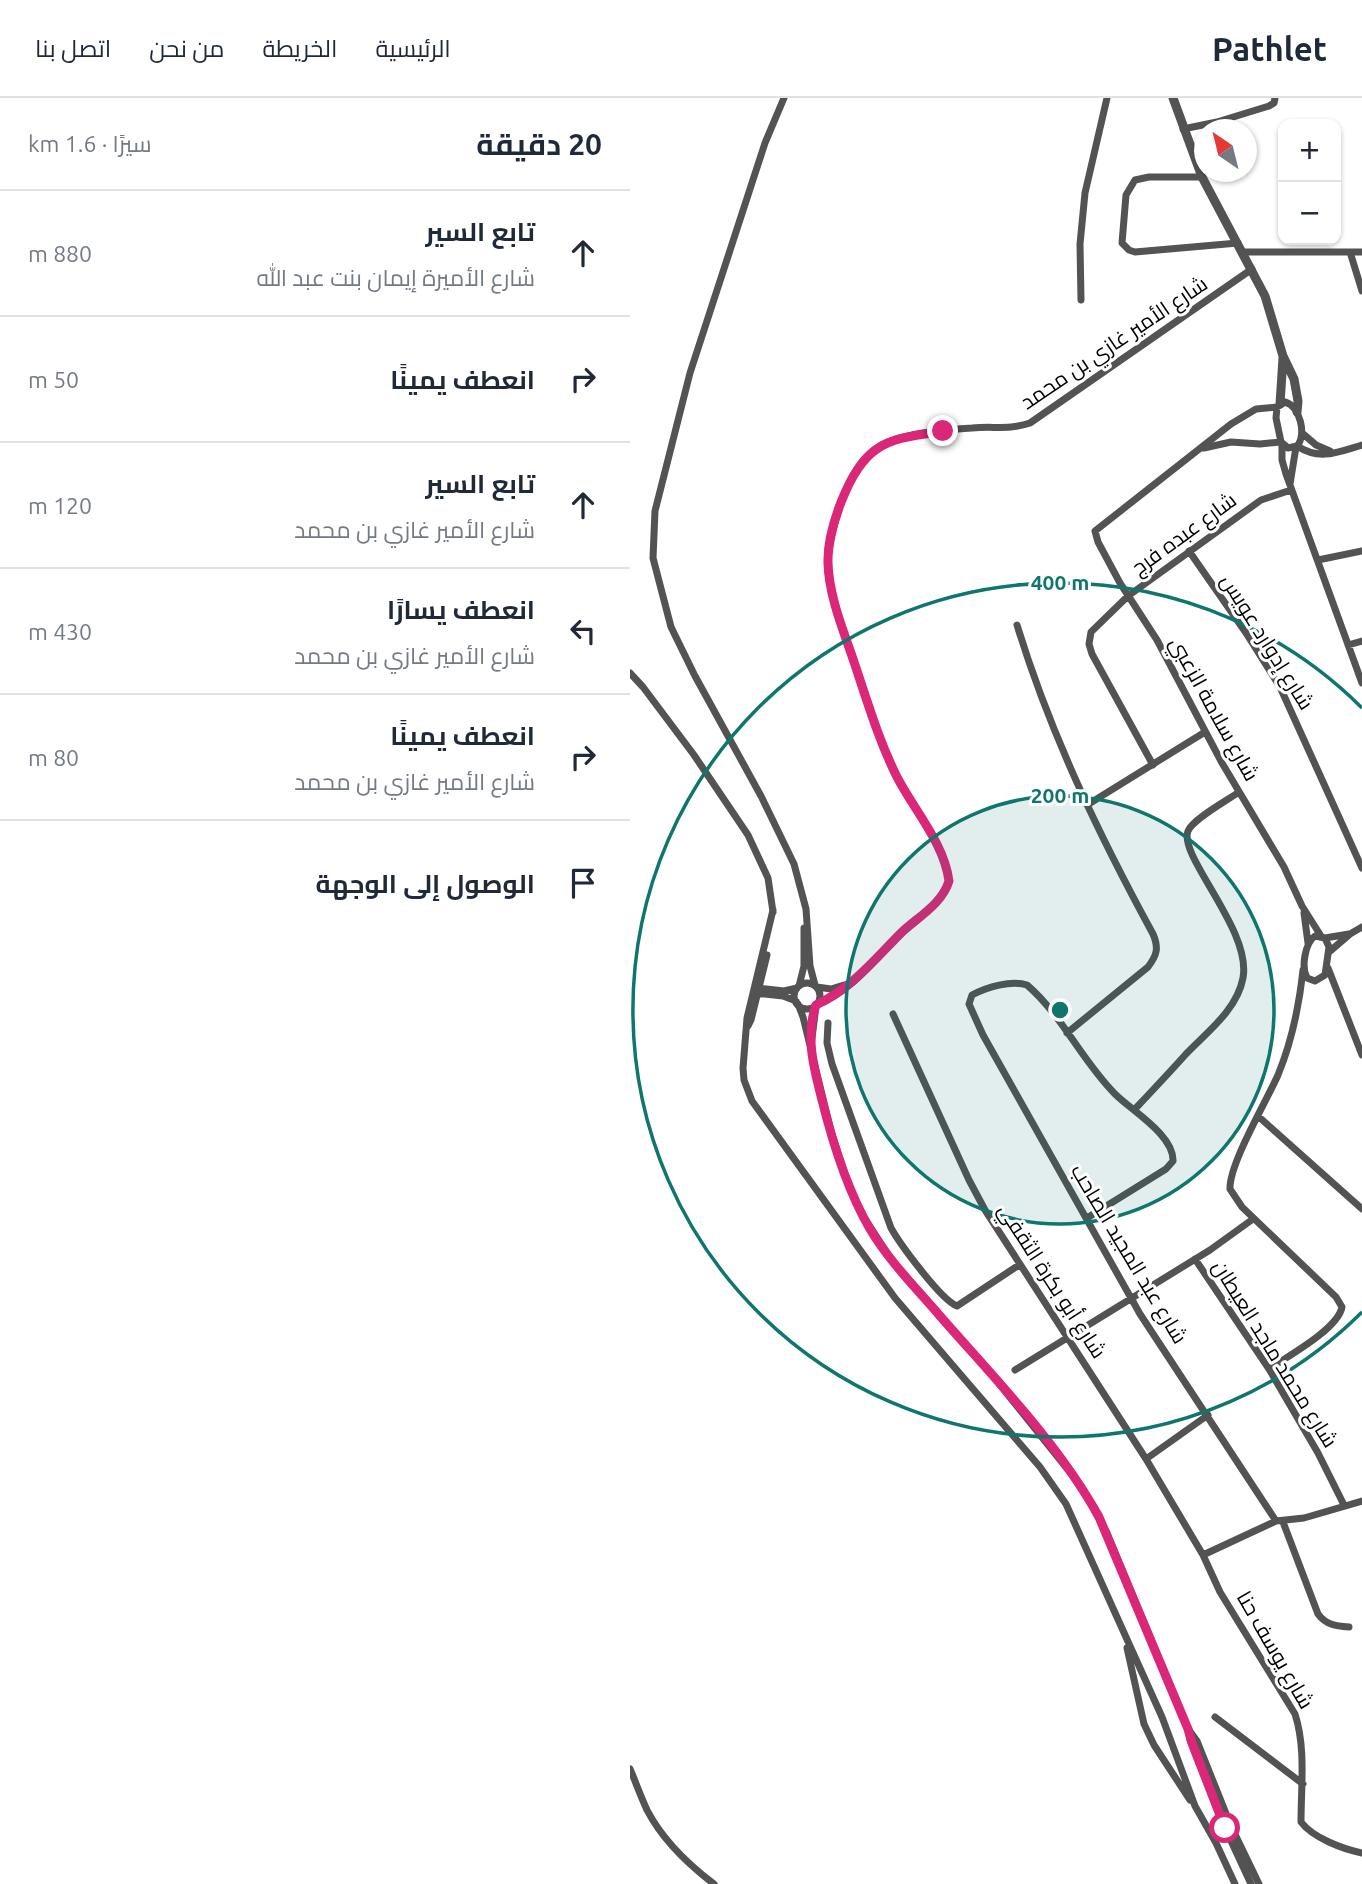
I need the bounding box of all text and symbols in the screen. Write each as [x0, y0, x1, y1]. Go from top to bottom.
text: Pathlet [1212, 30, 1327, 67]
text: اتصل بنا [35, 35, 111, 62]
text: من نحن [149, 35, 225, 62]
text: الخريطة [263, 35, 337, 62]
text: الرئيسية [375, 35, 451, 62]
north arrow [1194, 119, 1257, 182]
map controls [1278, 119, 1341, 245]
button: + [1278, 119, 1341, 182]
text: 20 دقيقة [476, 127, 602, 161]
text: سيرًا · 1.6 km [28, 131, 151, 156]
button: − [1278, 182, 1341, 245]
text: تابع السير [425, 217, 535, 246]
icon: ahead [564, 234, 602, 272]
text: 880 m [28, 241, 92, 266]
text: شارع الأميرة إيمان بنت عبد الله [256, 265, 535, 290]
street label: شارع الأمير غازي بن محمد [1016, 271, 1214, 418]
icon: right [564, 360, 602, 398]
text: انعطف يمينًا [390, 365, 535, 394]
text: 50 m [28, 367, 79, 392]
route end [927, 415, 958, 446]
text: تابع السير [425, 469, 535, 498]
icon: ahead [564, 486, 602, 524]
street label: شارع عبده فرج [1126, 487, 1242, 582]
text: 120 m [28, 493, 92, 518]
text: شارع الأمير غازي بن محمد [294, 517, 535, 542]
street label: شارع إدوارد عويس [1214, 569, 1319, 715]
text: 400 m [1031, 570, 1089, 594]
text: انعطف يسارًا [387, 595, 535, 624]
icon: left [564, 612, 602, 650]
text: 430 m [28, 619, 92, 644]
street label: شارع سلامة الزعبي [1161, 632, 1264, 787]
text: شارع الأمير غازي بن محمد [294, 643, 535, 668]
text: انعطف يمينًا [390, 721, 535, 750]
icon: right [564, 738, 602, 776]
text: 80 m [28, 745, 79, 770]
text: شارع الأمير غازي بن محمد [294, 769, 535, 794]
text: 200 m [1031, 783, 1089, 807]
icon: arrive [564, 864, 602, 902]
text: الوصول إلى الوجهة [316, 869, 535, 898]
centre of rings [1048, 998, 1072, 1022]
street label: شارع عبد المجيد الصاحب [1064, 1159, 1193, 1349]
street label: شارع أبو بكرة الثقفي [990, 1199, 1112, 1365]
street label: شارع محمد ماجد العيطان [1206, 1255, 1343, 1453]
street label: شارع يوسف حنا [1230, 1587, 1319, 1714]
route start [1209, 1812, 1240, 1843]

